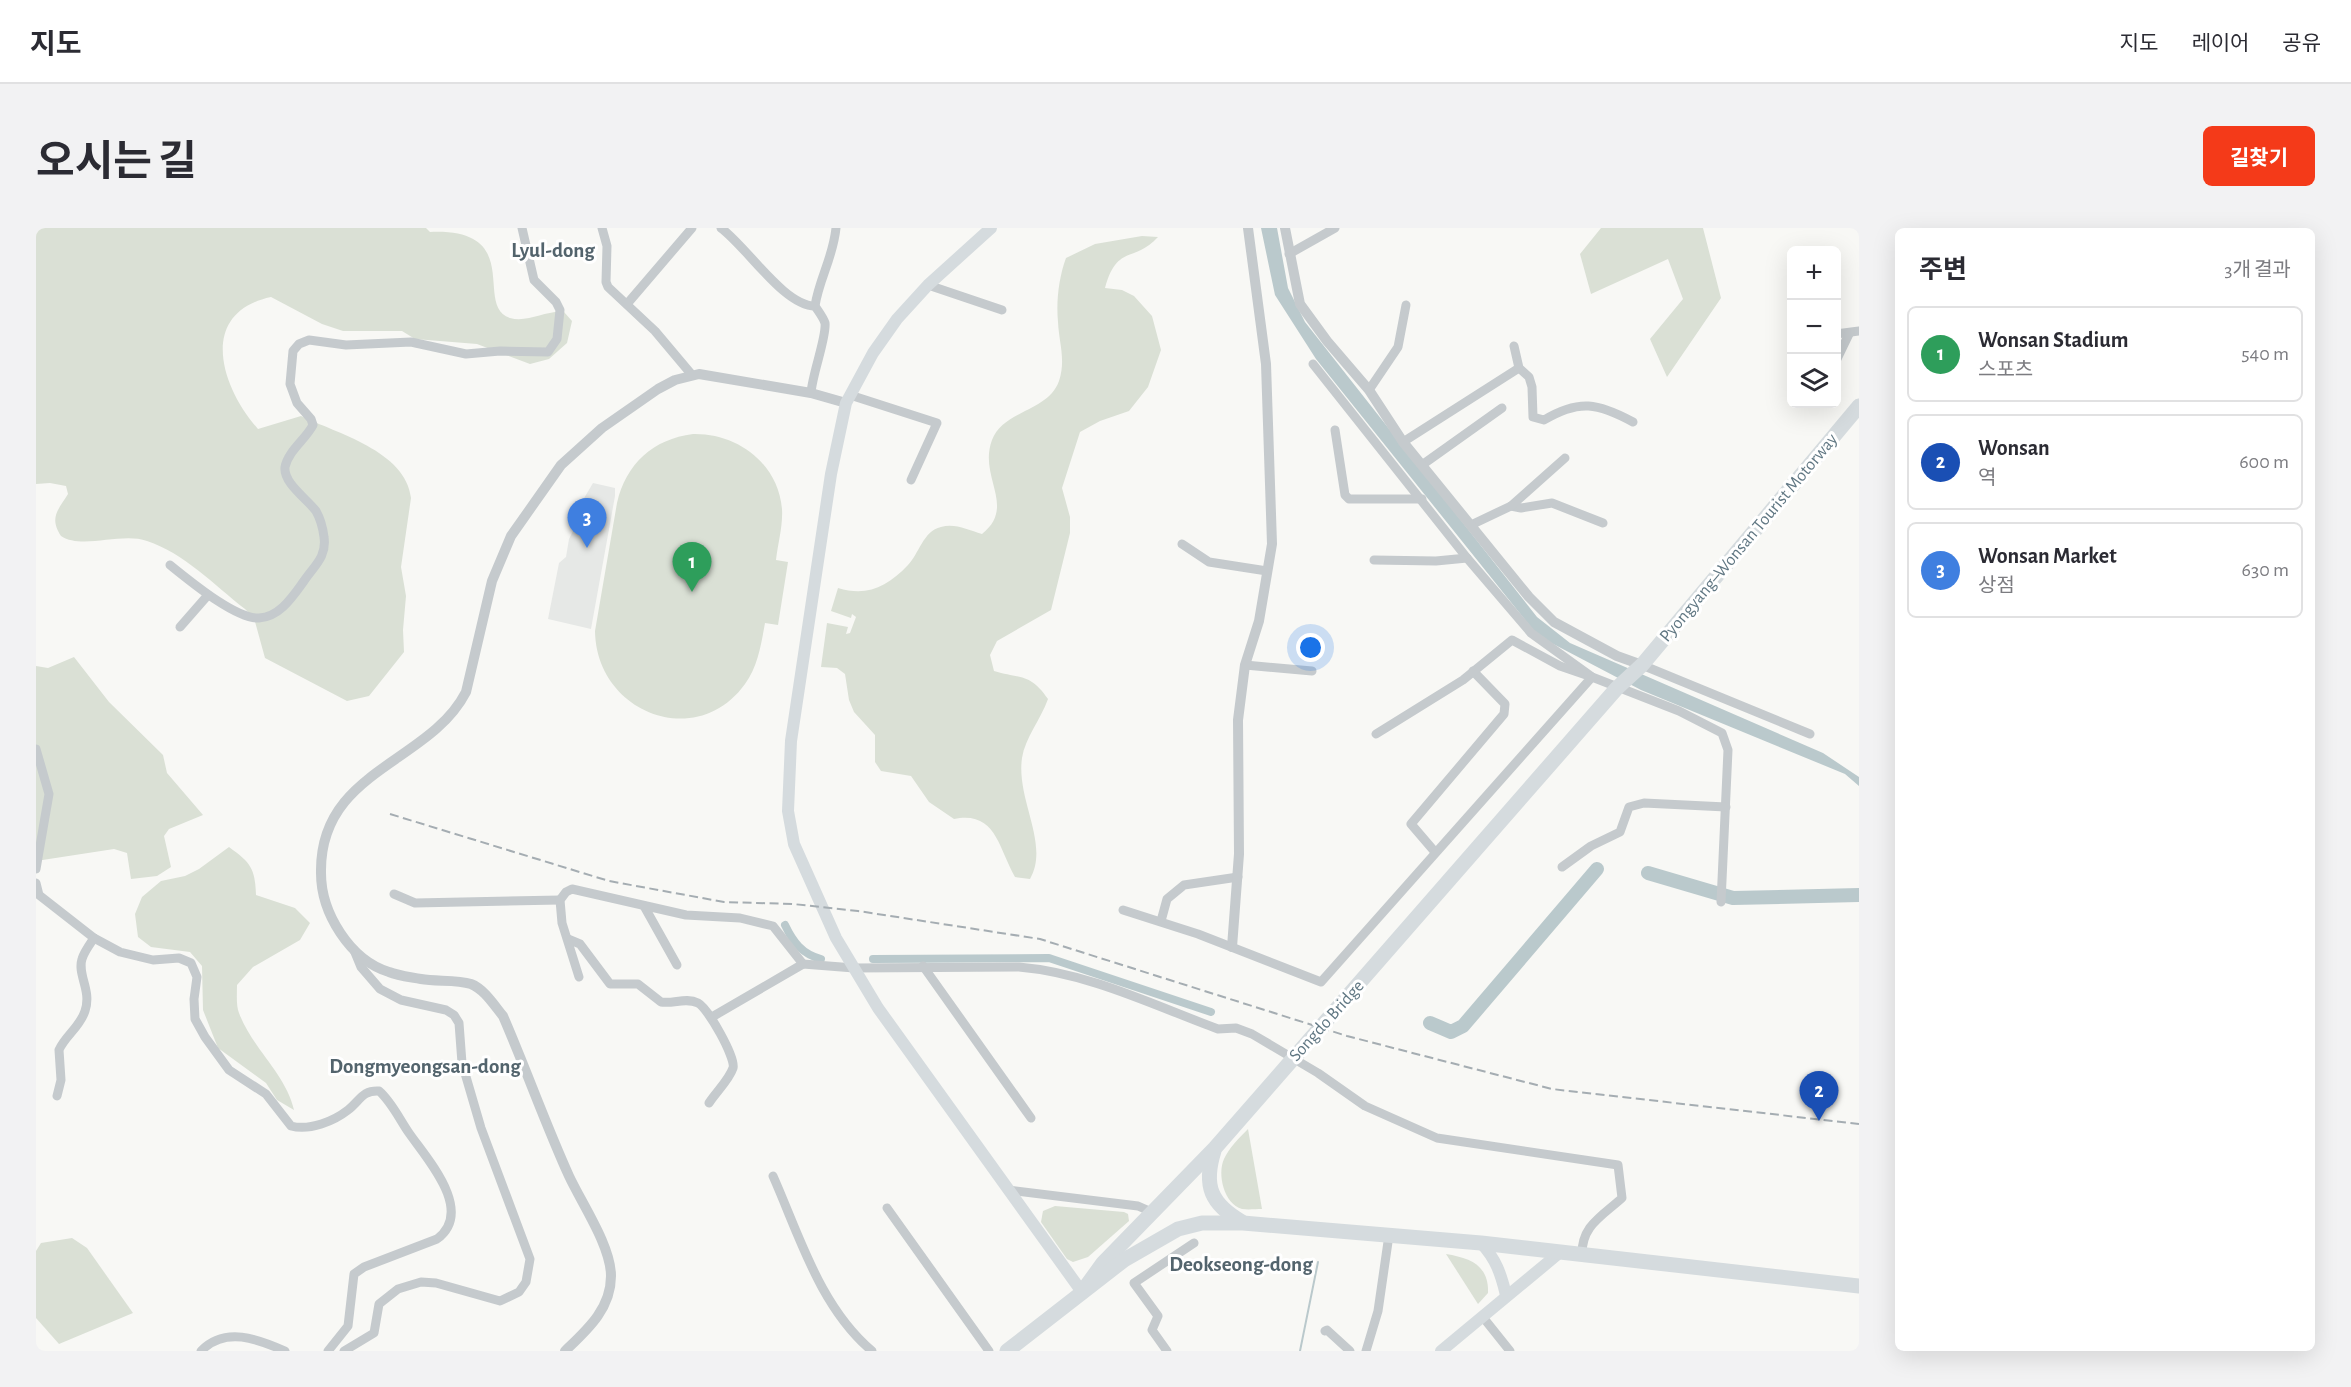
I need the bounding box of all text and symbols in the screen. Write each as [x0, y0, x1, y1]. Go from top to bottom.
text: 지도 [30, 31, 82, 59]
text: 지도 [2120, 33, 2158, 54]
text: 레이어 [2191, 33, 2249, 54]
text: 공유 [2282, 33, 2321, 54]
button: 길찾기 [2203, 126, 2315, 186]
text: 오시는 길 [36, 141, 197, 183]
district label: Lyul-dong [511, 240, 595, 261]
map controls [1787, 246, 1841, 408]
button: + [1787, 246, 1841, 300]
text: 주변 [1919, 257, 1967, 283]
text: 3개 결과 [2224, 260, 2291, 280]
button: − [1787, 300, 1841, 354]
text: Wonsan Stadium [1978, 329, 2128, 351]
text: 1 [1937, 344, 1944, 364]
text: 540 m [2241, 344, 2289, 364]
button: layers [1787, 354, 1841, 408]
text: 스포츠 [1978, 360, 2033, 380]
street label: Pyongyang–Wonsan Tourist Motorway [1657, 430, 1842, 646]
text: Wonsan [1978, 437, 2050, 459]
text: 2 [1936, 452, 1945, 472]
text: 600 m [2239, 452, 2289, 472]
text: 역 [1978, 468, 1996, 488]
pin: 3 [568, 498, 606, 548]
pin: 1 [672, 542, 712, 592]
text: Wonsan Market [1978, 545, 2117, 567]
text: 3 [1936, 560, 1945, 580]
text: 630 m [2242, 560, 2289, 580]
text: 상점 [1978, 576, 2015, 596]
your location [1296, 633, 1325, 662]
street label: Songdo Bridge [1286, 977, 1368, 1065]
district label: Dongmyeongsan-dong [329, 1056, 521, 1077]
pin: 2 [1800, 1072, 1838, 1121]
district label: Deokseong-dong [1169, 1254, 1313, 1275]

